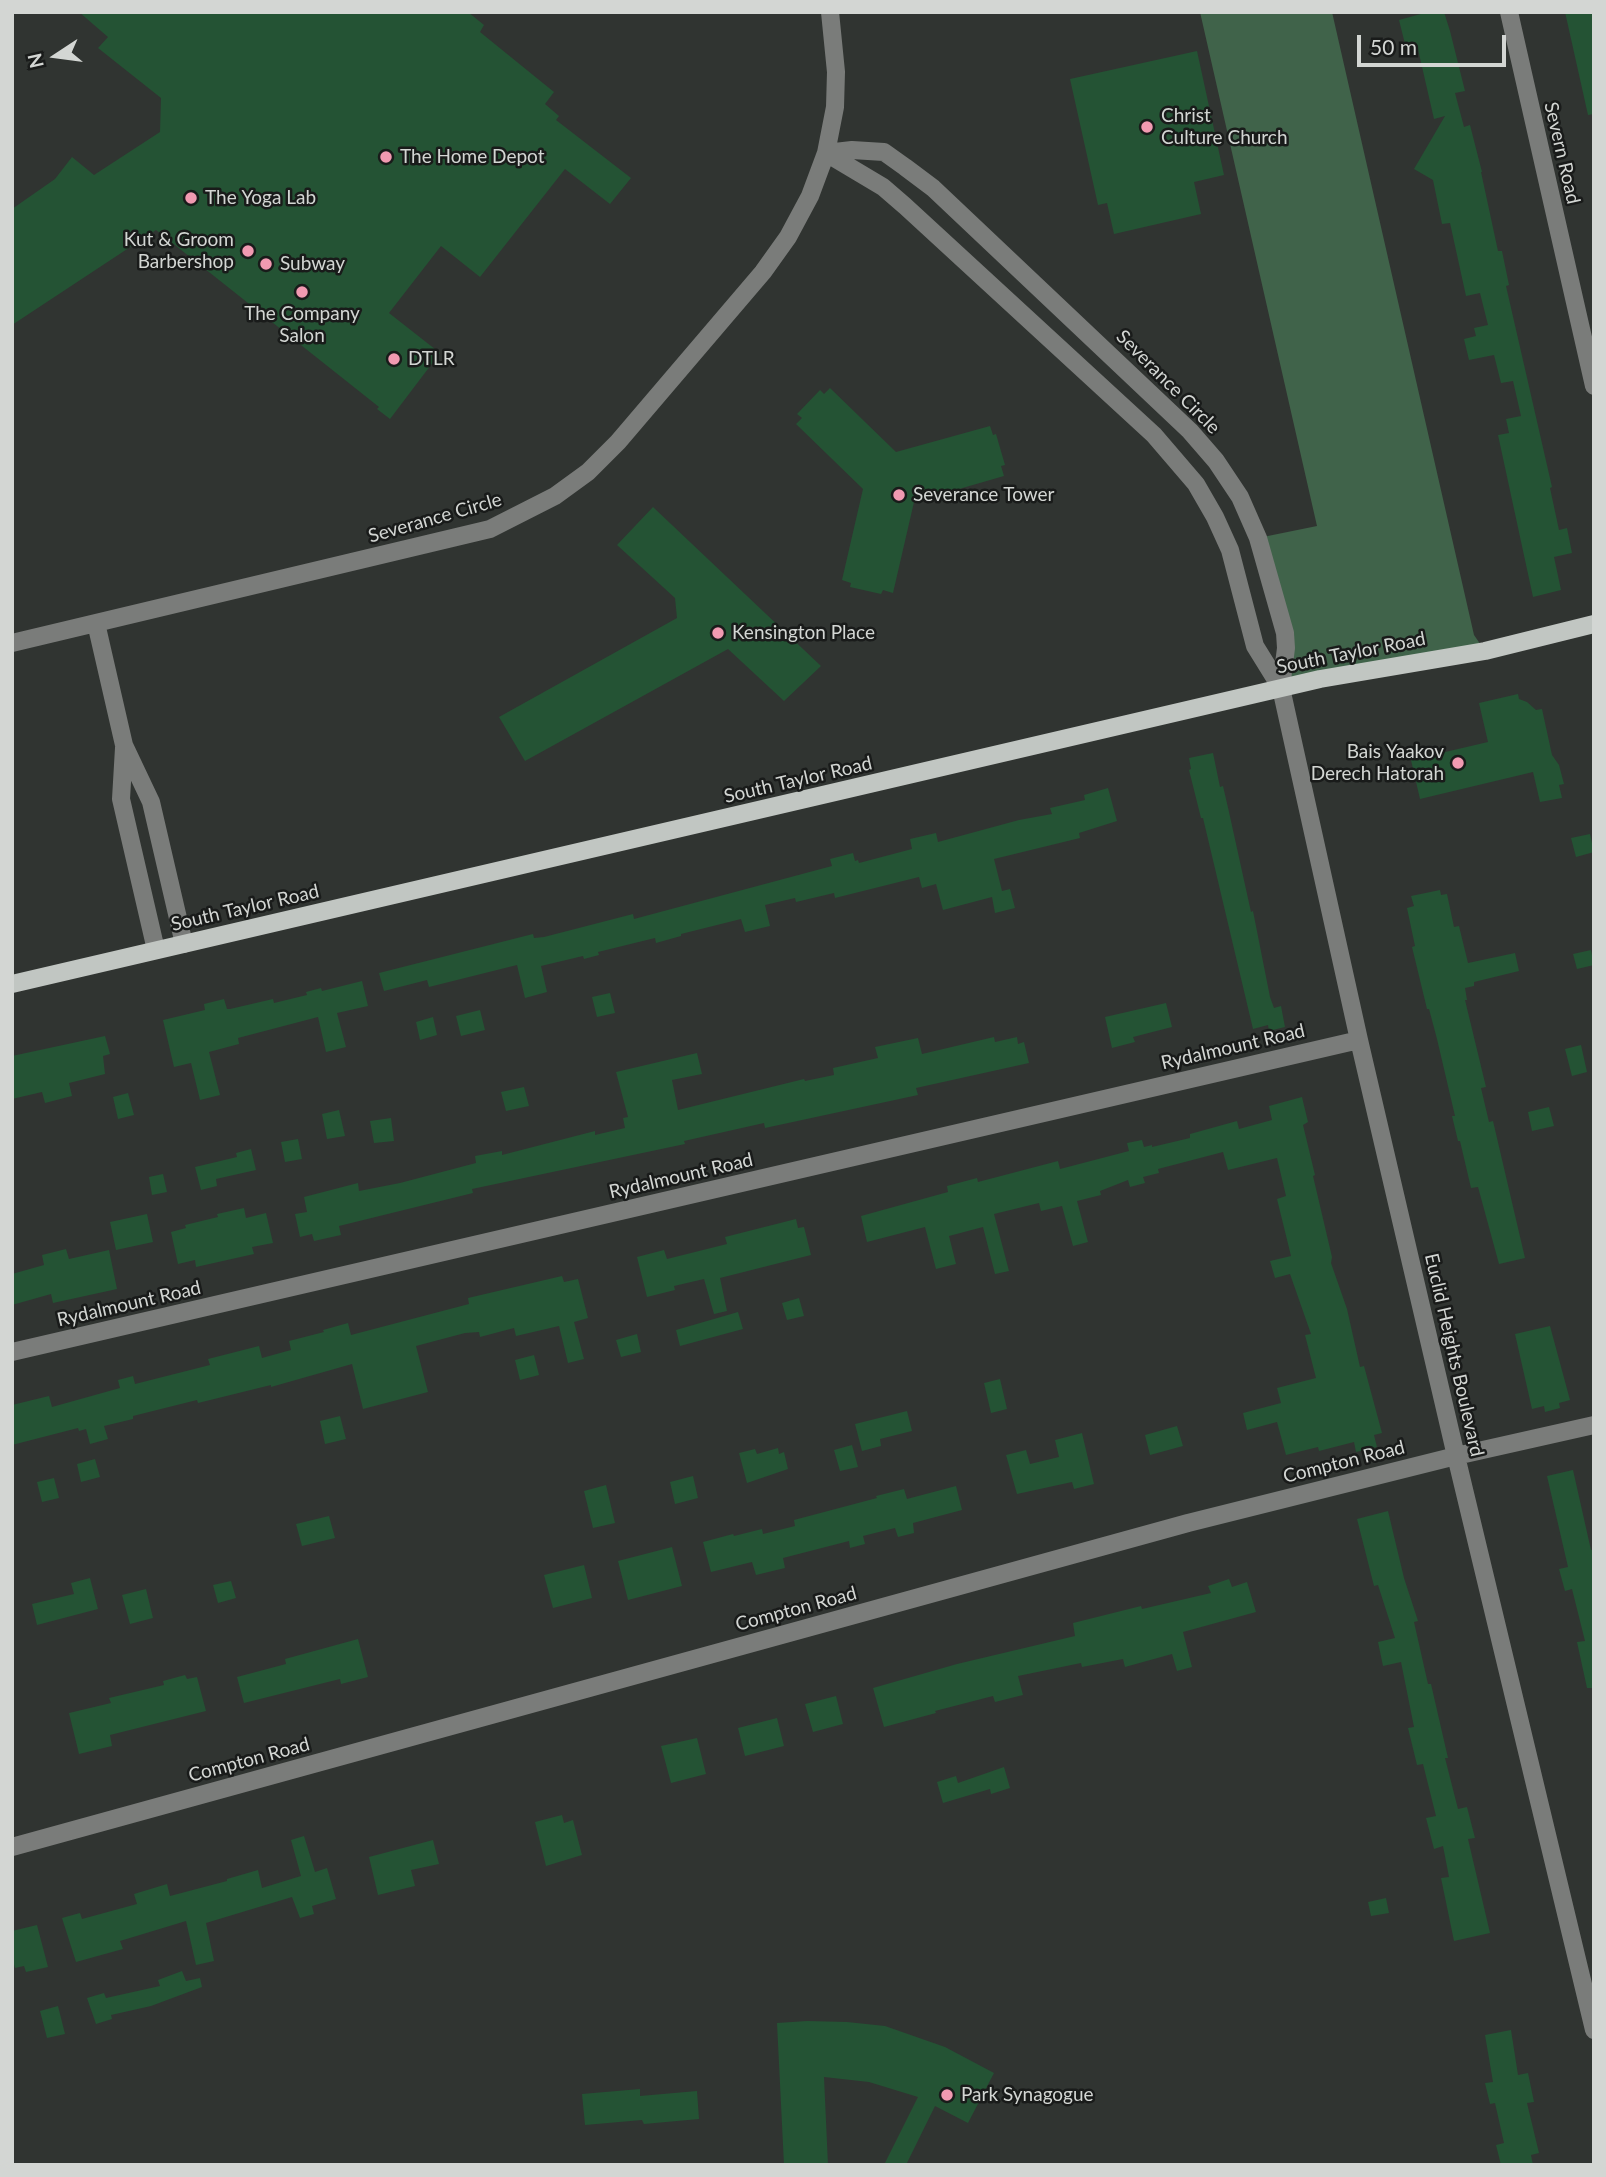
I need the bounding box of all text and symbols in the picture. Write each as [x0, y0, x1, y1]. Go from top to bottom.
north arrow [21, 21, 91, 91]
scale bar [1361, 21, 1510, 65]
text: 50 m [1370, 34, 1417, 59]
text: N [22, 51, 48, 71]
street label: Severn Road [1539, 100, 1585, 206]
place label: Christ Culture Church [1161, 105, 1288, 149]
marker: Christ Culture Church [1139, 119, 1155, 135]
place label: The Home Depot [400, 146, 544, 168]
marker: The Home Depot [378, 149, 394, 165]
place label: The Yoga Lab [205, 187, 316, 209]
marker: The Yoga Lab [183, 190, 199, 206]
place label: Kut & Groom Barbershop [124, 229, 234, 273]
marker: Kut & Groom Barbershop [240, 243, 256, 259]
place label: Subway [280, 253, 345, 275]
marker: Subway [258, 256, 274, 272]
marker: The Company Salon [294, 284, 310, 300]
place label: The Company Salon [244, 303, 360, 347]
street label: Severance Circle [1111, 325, 1225, 439]
place label: DTLR [408, 348, 455, 370]
marker: DTLR [386, 351, 402, 367]
place label: Severance Tower [913, 484, 1055, 506]
marker: Severance Tower [891, 487, 907, 503]
street label: Severance Circle [366, 488, 504, 548]
place label: Kensington Place [732, 622, 875, 644]
marker: Kensington Place [710, 625, 726, 641]
street label: South Taylor Road [1275, 627, 1427, 679]
place label: Bais Yaakov Derech Hatorah [1311, 741, 1444, 785]
street label: South Taylor Road [722, 752, 874, 808]
marker: Bais Yaakov Derech Hatorah [1450, 755, 1466, 771]
street label: South Taylor Road [169, 880, 321, 936]
street label: Rydalmount Road [1159, 1019, 1307, 1075]
street label: Rydalmount Road [607, 1148, 755, 1204]
street label: Euclid Heights Boulevard [1420, 1251, 1488, 1459]
street label: Rydalmount Road [55, 1276, 203, 1332]
street label: Compton Road [1281, 1436, 1407, 1488]
street label: Compton Road [733, 1582, 859, 1636]
street label: Compton Road [186, 1733, 312, 1787]
place label: Park Synagogue [961, 2084, 1094, 2106]
marker: Park Synagogue [939, 2087, 955, 2103]

